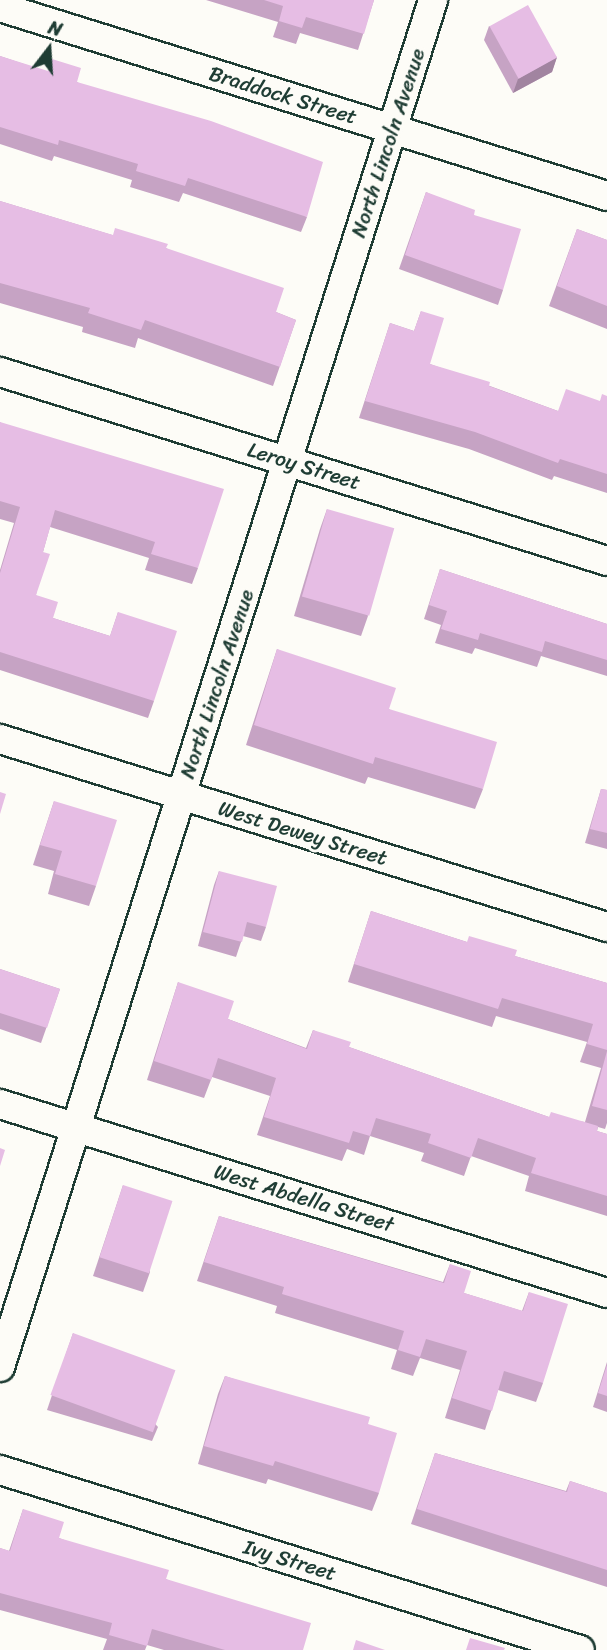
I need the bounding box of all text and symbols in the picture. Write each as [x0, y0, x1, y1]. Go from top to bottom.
text: N [44, 11, 66, 46]
north arrow [14, 14, 84, 84]
street label: North Lincoln Avenue [346, 45, 430, 241]
street label: Braddock Street [206, 61, 360, 129]
street label: Leroy Street [244, 437, 364, 495]
street label: North Lincoln Avenue [175, 586, 259, 782]
street label: West Dewey Street [215, 795, 391, 871]
street label: West Abdella Street [211, 1159, 397, 1237]
street label: Ivy Street [241, 1534, 339, 1586]

